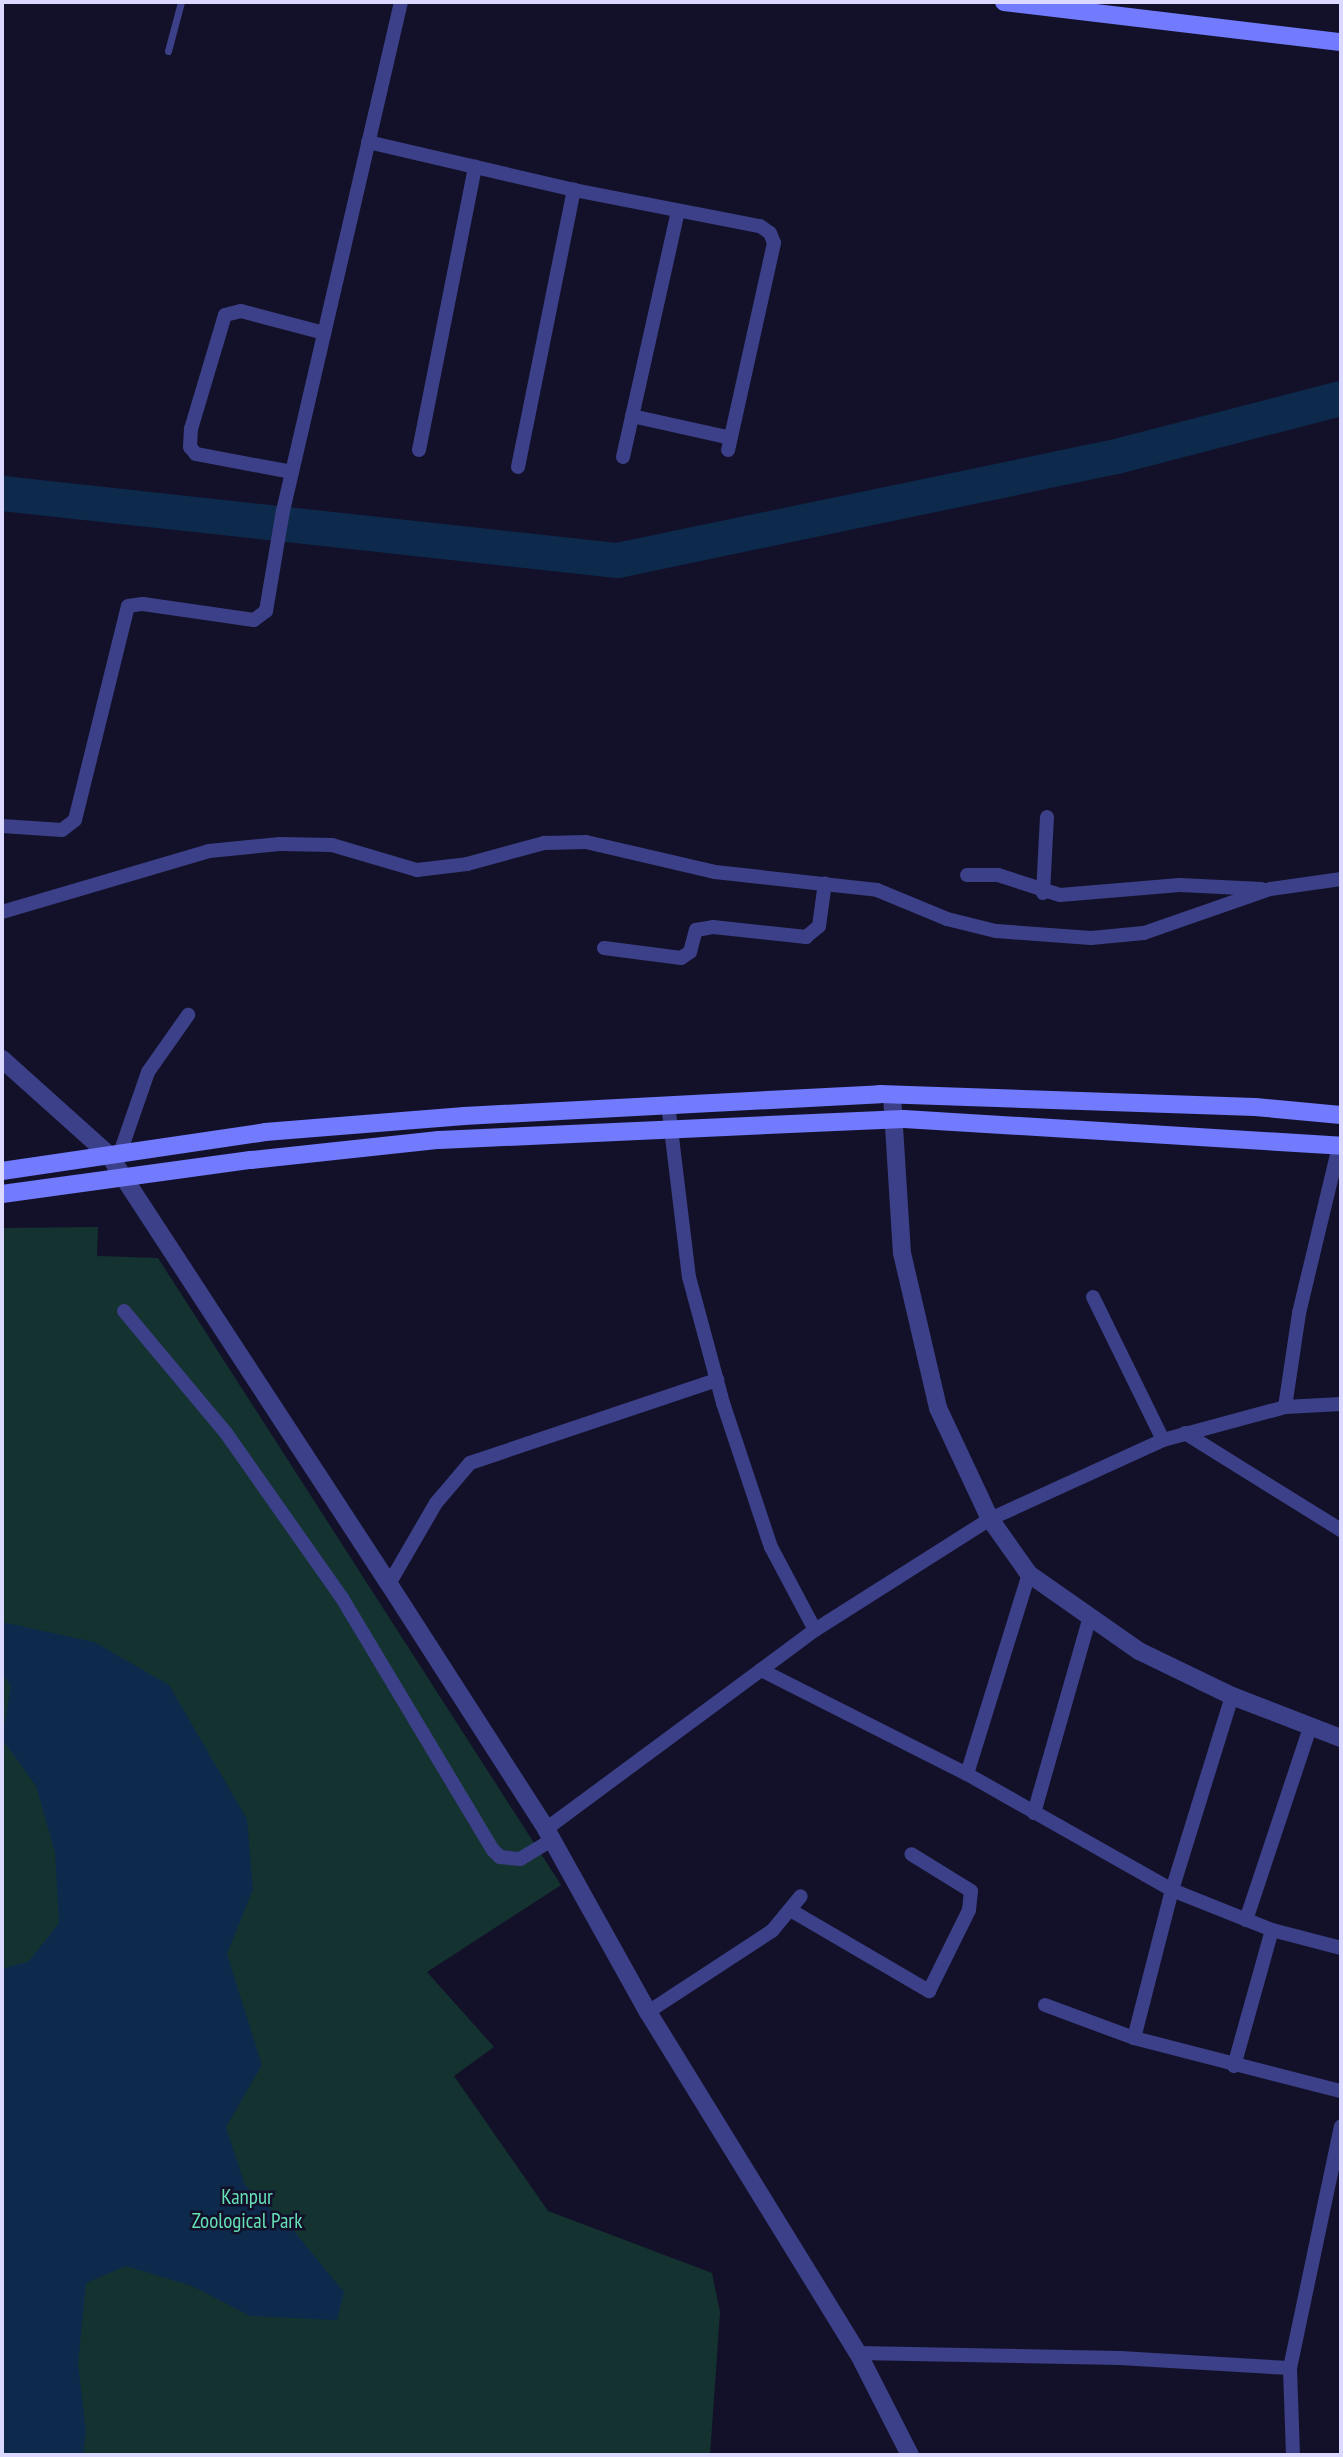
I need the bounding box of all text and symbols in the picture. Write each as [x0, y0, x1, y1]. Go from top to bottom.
park label: Kanpur Zoological Park [192, 2184, 302, 2234]

